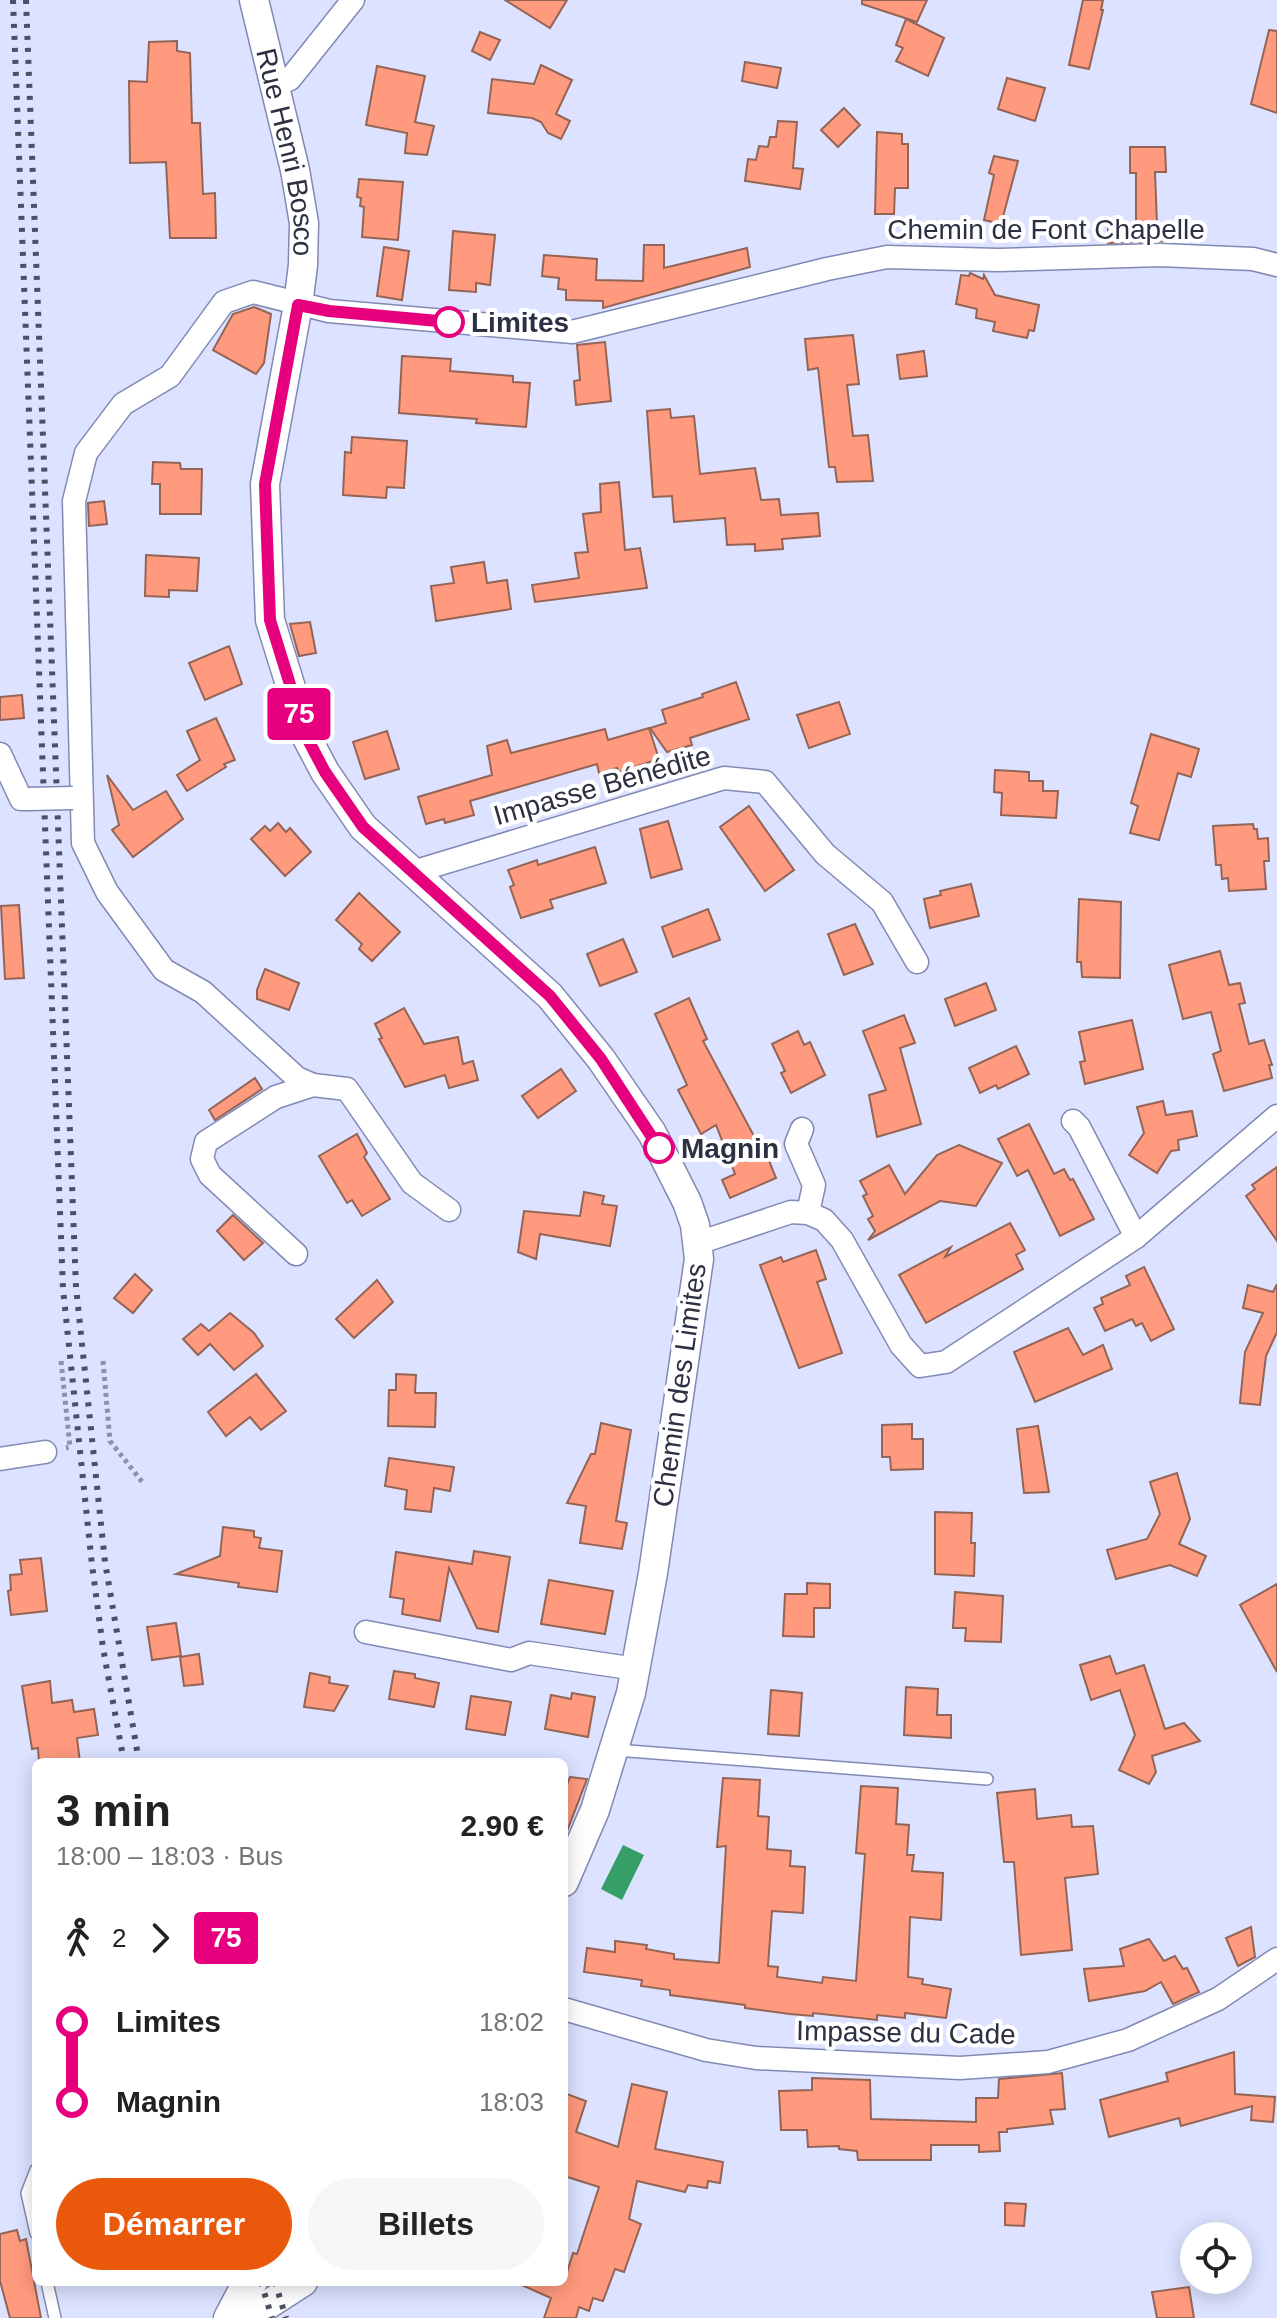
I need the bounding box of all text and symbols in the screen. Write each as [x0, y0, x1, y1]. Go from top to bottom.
street label: Rue Henri Bosco [250, 45, 319, 257]
street label: Chemin de Font Chapelle [887, 214, 1205, 245]
marker: Limites [434, 307, 464, 337]
place label: Limites [471, 307, 569, 338]
line badge: 75 [263, 688, 335, 740]
text: 75 [283, 698, 315, 729]
street label: Impasse Bénédite [490, 740, 714, 831]
marker: Magnin [644, 1133, 674, 1163]
place label: Magnin [681, 1133, 779, 1164]
street label: Chemin des Limites [647, 1261, 712, 1509]
text: 3 min [56, 1786, 171, 1835]
text: 2.90 € [461, 1809, 544, 1842]
text: 18:00 – 18:03 · Bus [56, 1841, 283, 1871]
icon: walk [56, 1916, 100, 1960]
icon: forward [138, 1916, 182, 1960]
text: 75 [210, 1922, 242, 1953]
text: 2 [112, 1923, 126, 1953]
text: Limites [116, 2005, 221, 2038]
text: 18:02 [479, 2007, 544, 2037]
street label: Impasse du Cade [796, 2015, 1016, 2050]
text: Magnin [116, 2085, 221, 2118]
text: 18:03 [479, 2087, 544, 2117]
button: Démarrer [56, 2178, 292, 2270]
button: Billets [308, 2178, 544, 2270]
map controls [1180, 2222, 1252, 2294]
button: locate [1180, 2222, 1252, 2294]

